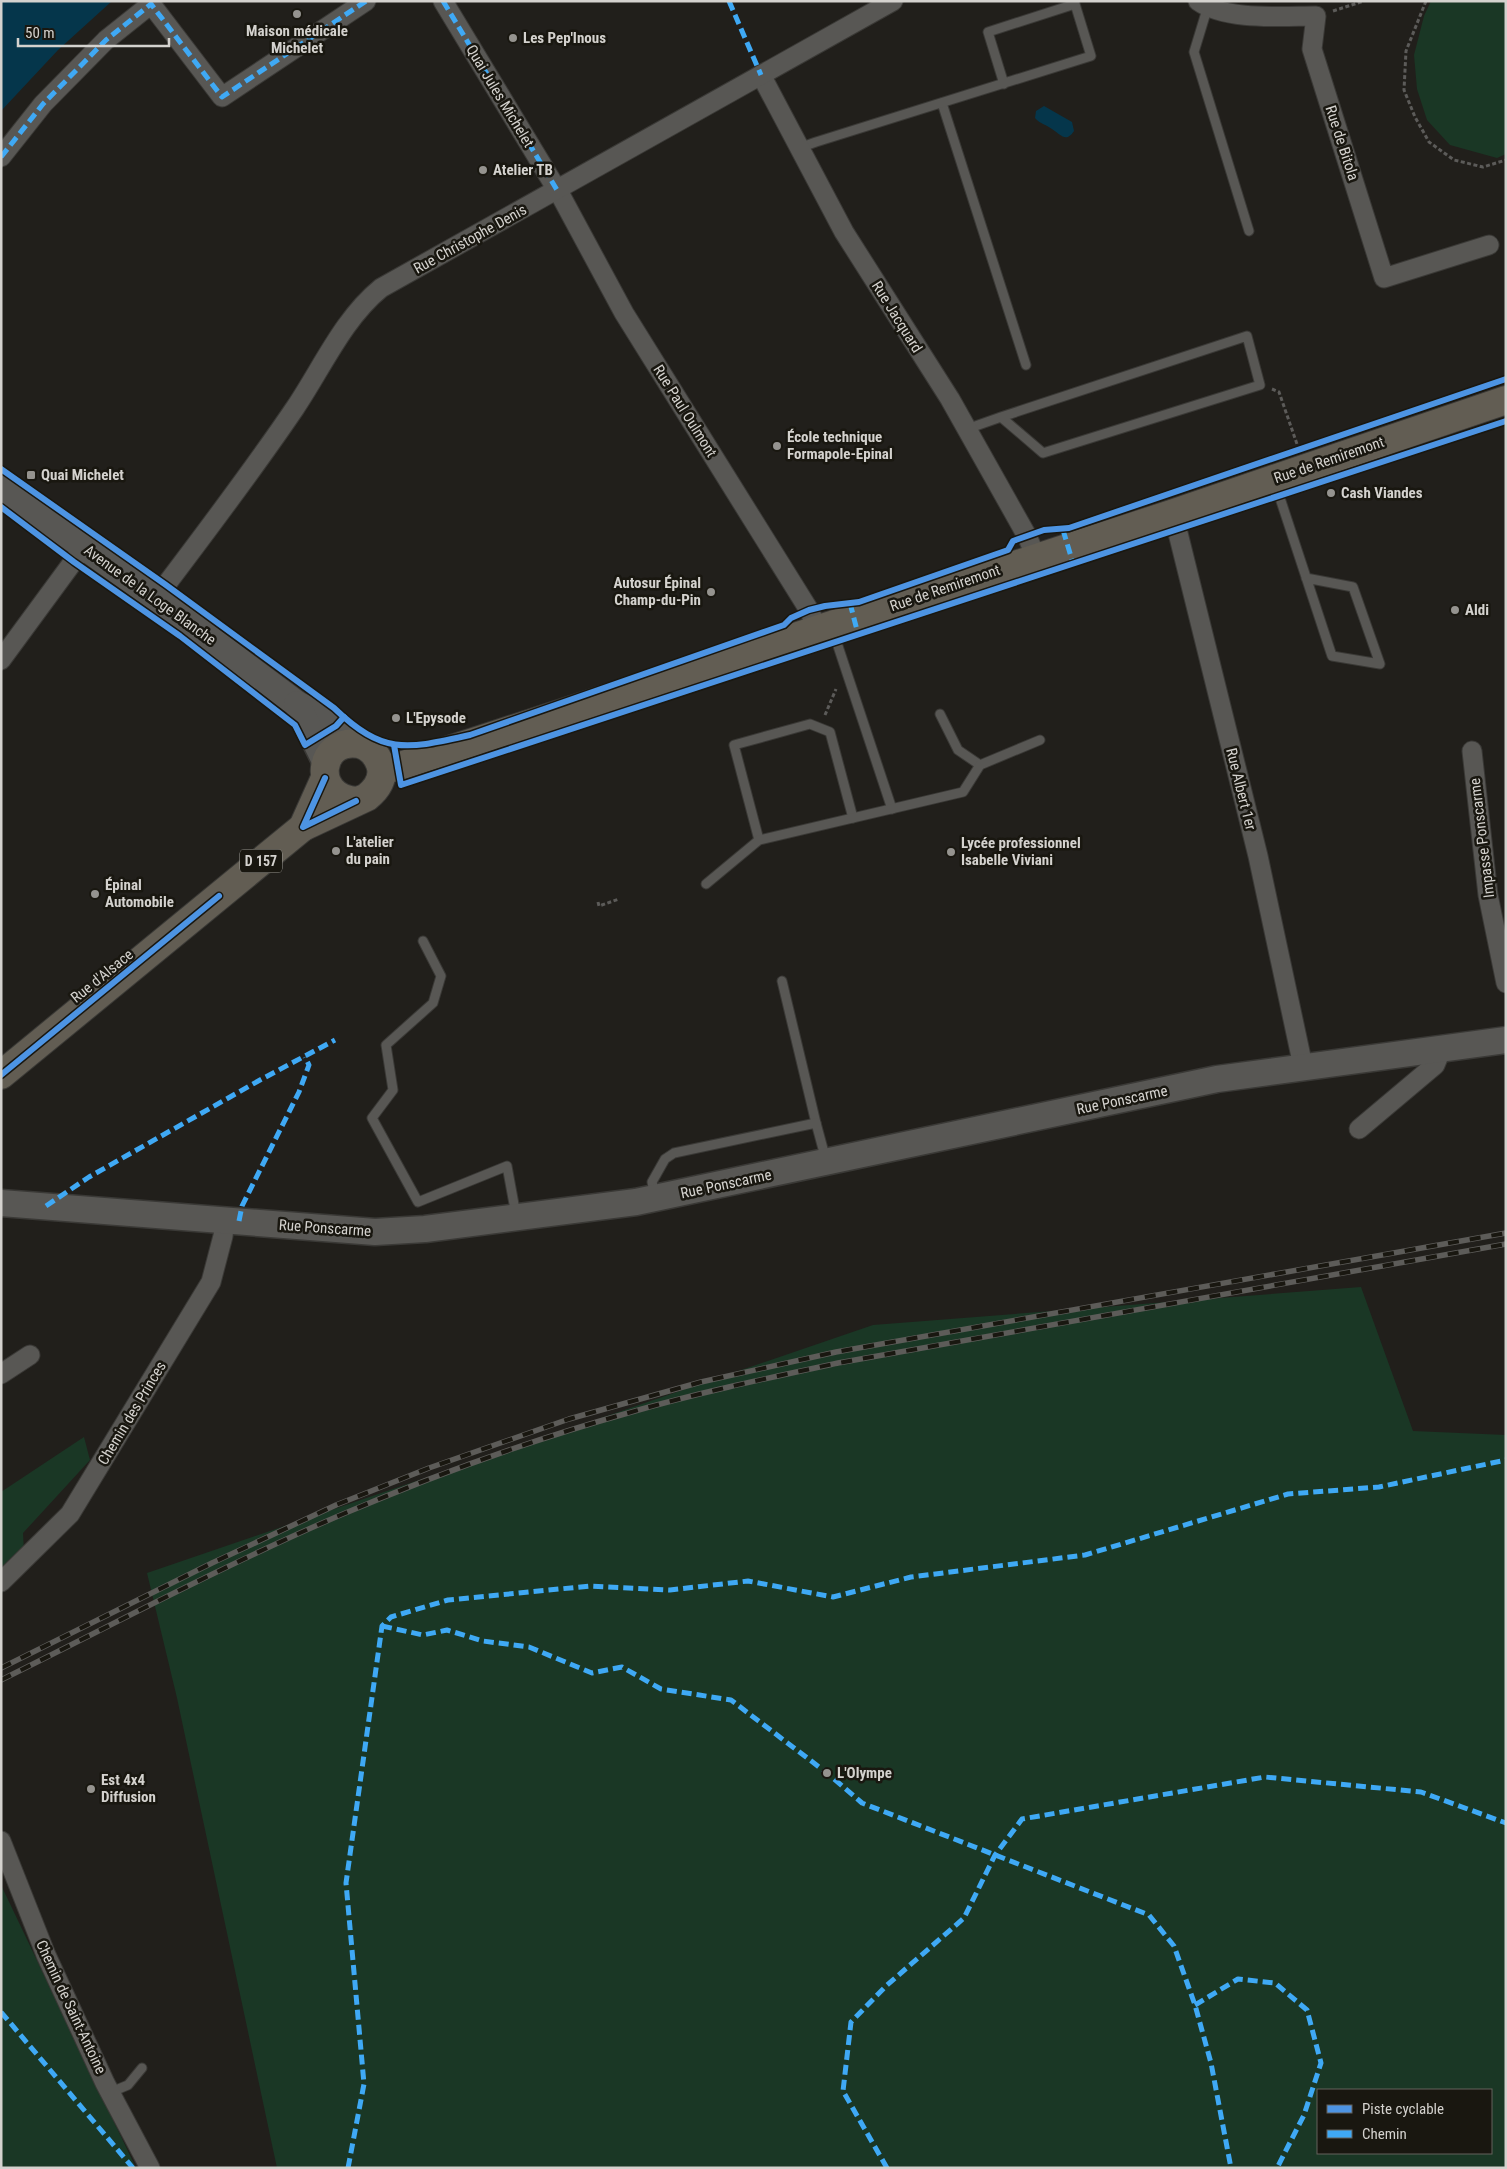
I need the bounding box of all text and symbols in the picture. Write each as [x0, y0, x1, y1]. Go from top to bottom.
marker: Maison médicale Michelet [291, 8, 303, 20]
scale bar [18, 15, 169, 47]
place label: Maison médicale Michelet [246, 22, 348, 57]
text: 50 m [25, 24, 55, 42]
place label: Les Pep'Inous [523, 29, 606, 47]
marker: Les Pep'Inous [507, 32, 519, 44]
street label: Quai Jules Michelet [462, 41, 538, 151]
street label: Rue de Bitola [1321, 103, 1363, 183]
place label: Atelier TB [493, 161, 553, 179]
marker: Atelier TB [477, 164, 489, 176]
street label: Rue Christophe Denis [410, 200, 530, 278]
street label: Rue Jacquard [868, 278, 926, 356]
street label: Rue Paul Oulmont [649, 362, 721, 460]
place label: École technique Formapole-Epinal [787, 428, 893, 463]
street label: Rue de Remiremont [1272, 433, 1386, 487]
marker: École technique Formapole-Epinal [771, 440, 783, 452]
place label: Quai Michelet [41, 466, 124, 484]
marker: Quai Michelet [25, 469, 37, 481]
place label: Cash Viandes [1341, 484, 1423, 502]
marker: Cash Viandes [1325, 487, 1337, 499]
street label: Avenue de la Loge Blanche [81, 541, 219, 649]
street label: Rue de Remiremont [888, 561, 1002, 615]
place label: Autosur Épinal Champ-du-Pin [613, 574, 701, 609]
marker: Autosur Épinal Champ-du-Pin [705, 586, 717, 598]
place label: Aldi [1465, 601, 1489, 619]
marker: Aldi [1449, 604, 1461, 616]
place label: L'Epysode [406, 709, 466, 727]
marker: L'Epysode [390, 712, 402, 724]
street label: Rue Albert 1er [1222, 746, 1260, 832]
street label: Impasse Ponscarme [1466, 777, 1498, 899]
place label: L'atelier du pain [346, 833, 394, 868]
place label: Lycée professionnel Isabelle Viviani [961, 834, 1081, 869]
marker: L'atelier du pain [330, 845, 342, 857]
marker: Lycée professionnel Isabelle Viviani [945, 846, 957, 858]
road number: D 157 [240, 849, 282, 872]
place label: Épinal Automobile [105, 876, 174, 911]
marker: Épinal Automobile [89, 888, 101, 900]
street label: Rue d'Alsace [67, 945, 137, 1007]
street label: Rue Ponscarme [1075, 1082, 1169, 1118]
street label: Rue Ponscarme [679, 1166, 773, 1202]
street label: Rue Ponscarme [278, 1216, 372, 1240]
street label: Chemin des Princes [94, 1358, 170, 1468]
place label: L'Olympe [837, 1764, 892, 1782]
marker: L'Olympe [821, 1767, 833, 1779]
place label: Est 4x4 Diffusion [101, 1771, 156, 1806]
marker: Est 4x4 Diffusion [85, 1783, 97, 1795]
street label: Chemin de Saint-Antoine [32, 1937, 110, 2077]
legend [1317, 2089, 1492, 2154]
text: Piste cyclable [1362, 2100, 1444, 2118]
text: Chemin [1362, 2125, 1407, 2143]

